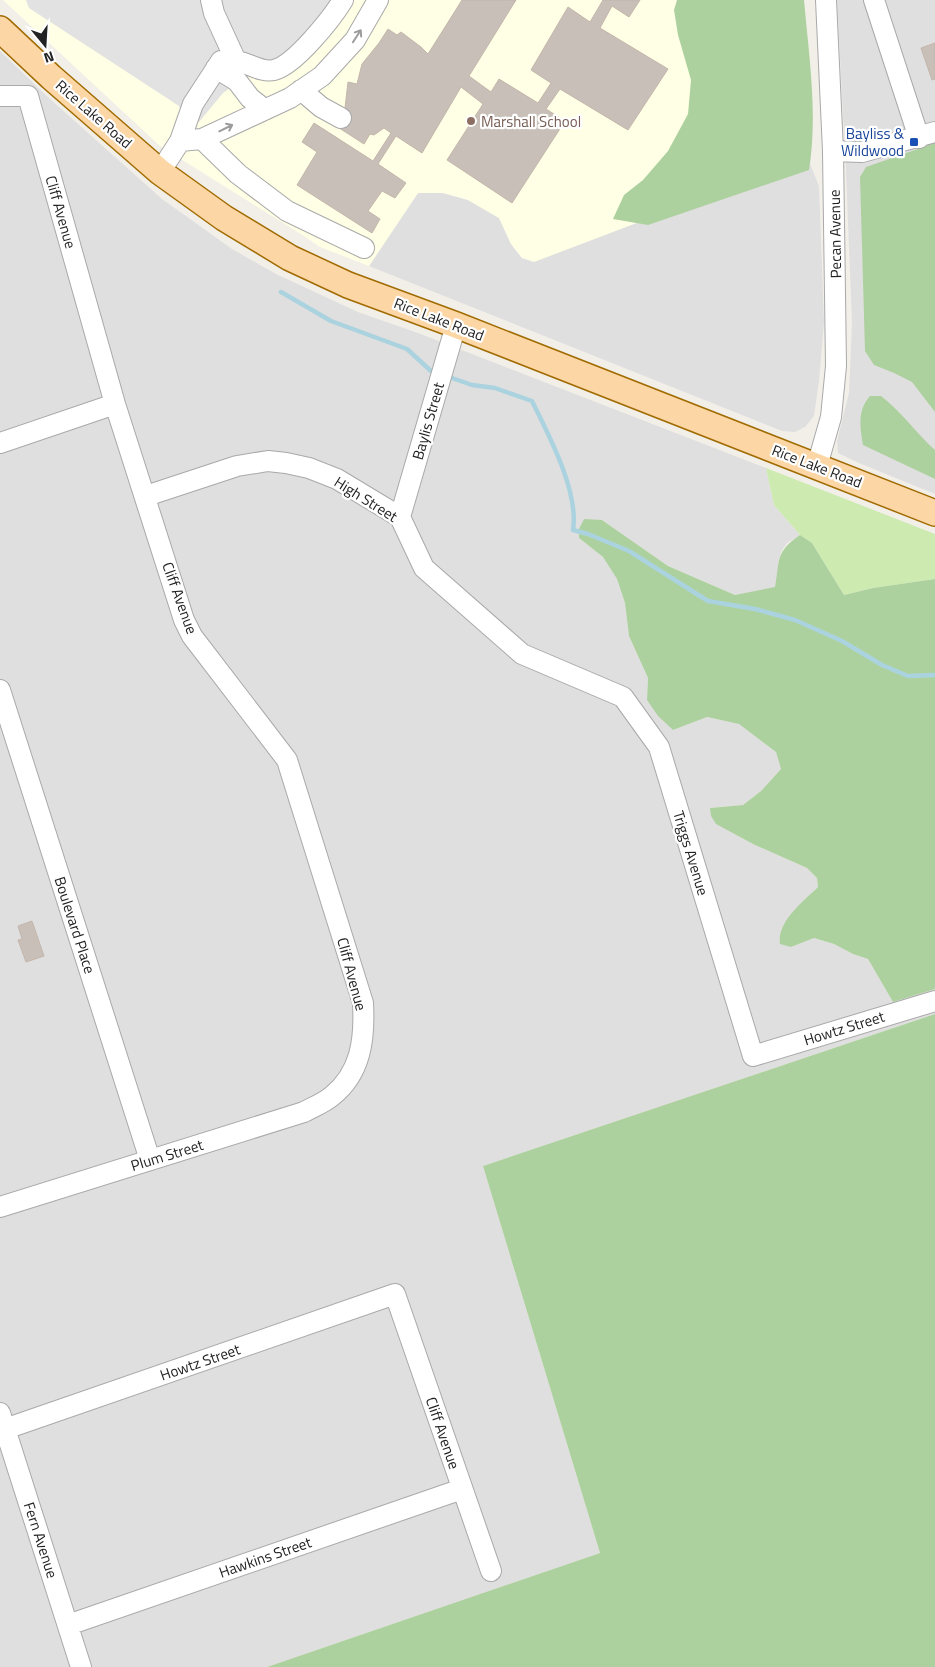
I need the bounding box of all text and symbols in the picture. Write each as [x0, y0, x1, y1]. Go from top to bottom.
north arrow [20, 20, 70, 70]
one-way arrow [352, 29, 362, 43]
text: N [41, 46, 57, 69]
street label: Rice Lake Road [51, 74, 137, 154]
place label: Marshall School [481, 110, 581, 133]
marker: Marshall School [465, 115, 477, 127]
one-way arrow [218, 122, 233, 132]
place label: Bayliss & Wildwood [841, 122, 905, 162]
marker: Bayliss & Wildwood [908, 136, 920, 148]
street label: Cliff Avenue [40, 173, 82, 251]
street label: Pecan Avenue [823, 189, 847, 279]
street label: Rice Lake Road [391, 291, 487, 347]
street label: Baylis Street [406, 379, 450, 462]
street label: Rice Lake Road [769, 438, 865, 494]
street label: High Street [330, 470, 403, 528]
street label: Cliff Avenue [156, 559, 204, 637]
street label: Triggs Avenue [667, 808, 715, 898]
street label: Boulevard Place [48, 874, 102, 976]
street label: Cliff Avenue [331, 935, 373, 1013]
street label: Howtz Street [801, 1005, 888, 1051]
street label: Plum Street [128, 1133, 207, 1177]
street label: Howtz Street [157, 1337, 244, 1386]
street label: Cliff Avenue [420, 1394, 466, 1472]
street label: Fern Avenue [18, 1499, 64, 1581]
street label: Hawkins Street [216, 1530, 315, 1584]

